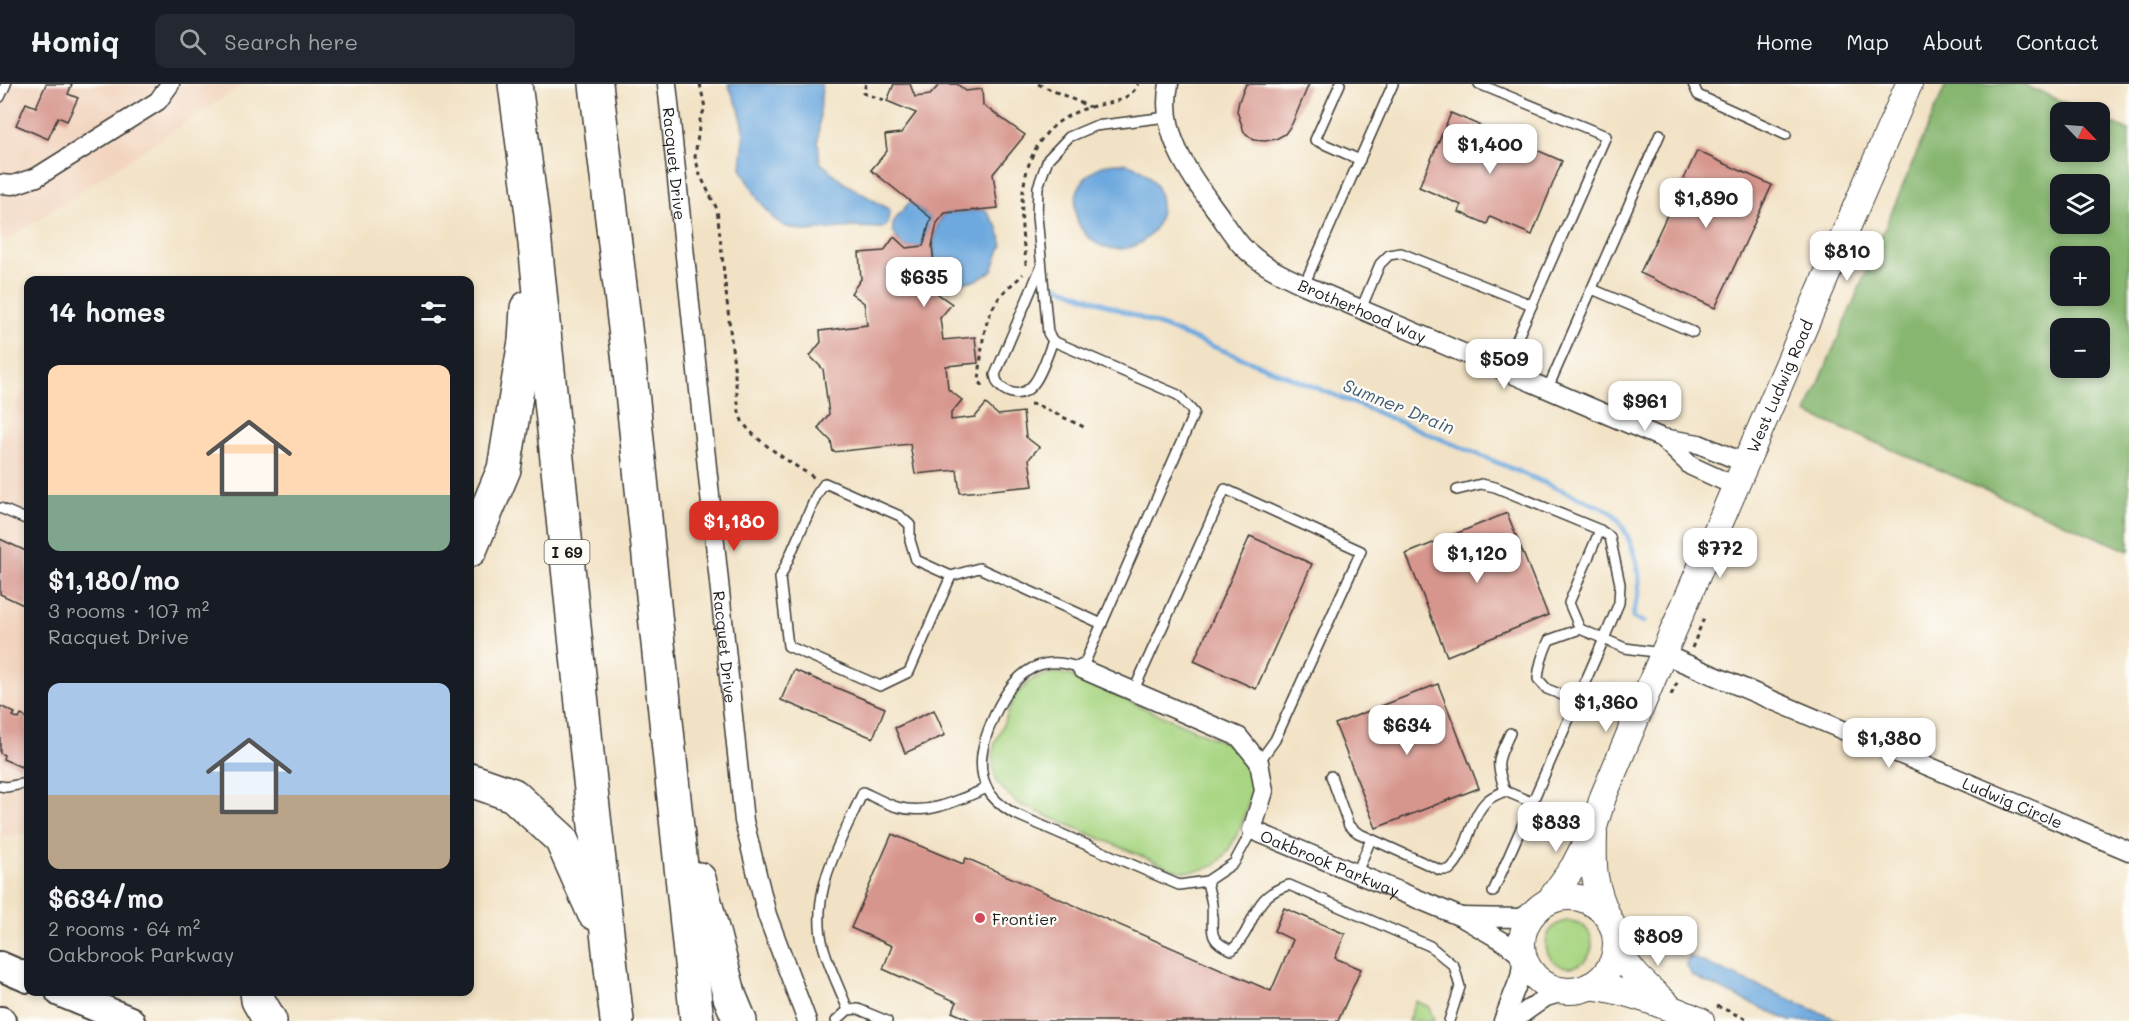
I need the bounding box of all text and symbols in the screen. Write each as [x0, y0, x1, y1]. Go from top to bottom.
search box [155, 14, 575, 68]
text: Homiq [30, 23, 119, 59]
icon: search [176, 25, 209, 58]
text: Search here [224, 27, 358, 56]
text: Home [1756, 28, 1813, 55]
text: Map [1846, 28, 1889, 55]
text: About [1922, 28, 1983, 55]
text: Contact [2016, 28, 2099, 55]
north arrow [2050, 102, 2110, 162]
map controls [2050, 102, 2110, 378]
street label: Racquet Drive [659, 106, 692, 221]
pin: $1,400 [1441, 124, 1539, 175]
text: $1,400 [1457, 130, 1523, 156]
button: layers [2050, 174, 2110, 234]
pin: $1,890 [1657, 178, 1755, 229]
text: $1,890 [1674, 184, 1738, 210]
pin: $810 [1811, 231, 1883, 282]
text: $810 [1824, 237, 1870, 263]
button: + [2050, 246, 2110, 306]
pin: $635 [888, 257, 960, 308]
text: $635 [900, 263, 948, 289]
street label: Brotherhood Way [1296, 273, 1430, 347]
text: 14 homes [48, 295, 166, 329]
icon: filters [417, 296, 450, 329]
street label: West Ludwig Road [1741, 316, 1817, 456]
button: − [2050, 318, 2110, 378]
pin: $509 [1468, 339, 1540, 390]
text: $509 [1480, 345, 1528, 371]
water label: Sumner Drain [1340, 373, 1458, 439]
pin: $961 [1609, 381, 1681, 432]
text: $961 [1622, 387, 1668, 413]
icon: home [195, 404, 303, 512]
pin: $1,180 [685, 501, 783, 552]
text: $1,180 [703, 507, 765, 533]
pin: $772 [1684, 528, 1756, 579]
pin: $1,120 [1428, 533, 1526, 584]
text: $772 [1697, 534, 1743, 560]
text: $1,120 [1447, 539, 1507, 565]
road number: I 69 [544, 540, 590, 564]
text: $1,180/mo [48, 563, 180, 597]
street label: Racquet Drive [709, 590, 742, 704]
text: 3 rooms · 107 m² [48, 597, 209, 623]
text: Racquet Drive [48, 623, 189, 649]
pin: $1,360 [1557, 682, 1655, 733]
text: $1,360 [1574, 688, 1638, 714]
pin: $634 [1371, 705, 1443, 756]
text: $634 [1382, 711, 1432, 737]
pin: $1,380 [1840, 718, 1938, 769]
icon: home [195, 722, 303, 830]
text: $1,380 [1857, 724, 1921, 750]
street label: Ludwig Circle [1960, 771, 2066, 832]
pin: $833 [1520, 802, 1592, 853]
text: $833 [1532, 808, 1580, 834]
street label: Oakbrook Parkway [1257, 824, 1403, 901]
text: $634/mo [48, 881, 164, 915]
place label: Frontier [992, 908, 1057, 929]
marker: Frontier [973, 911, 987, 925]
text: 2 rooms · 64 m² [48, 915, 200, 941]
pin: $809 [1622, 916, 1694, 967]
text: $809 [1633, 922, 1683, 948]
text: Oakbrook Parkway [48, 941, 234, 967]

